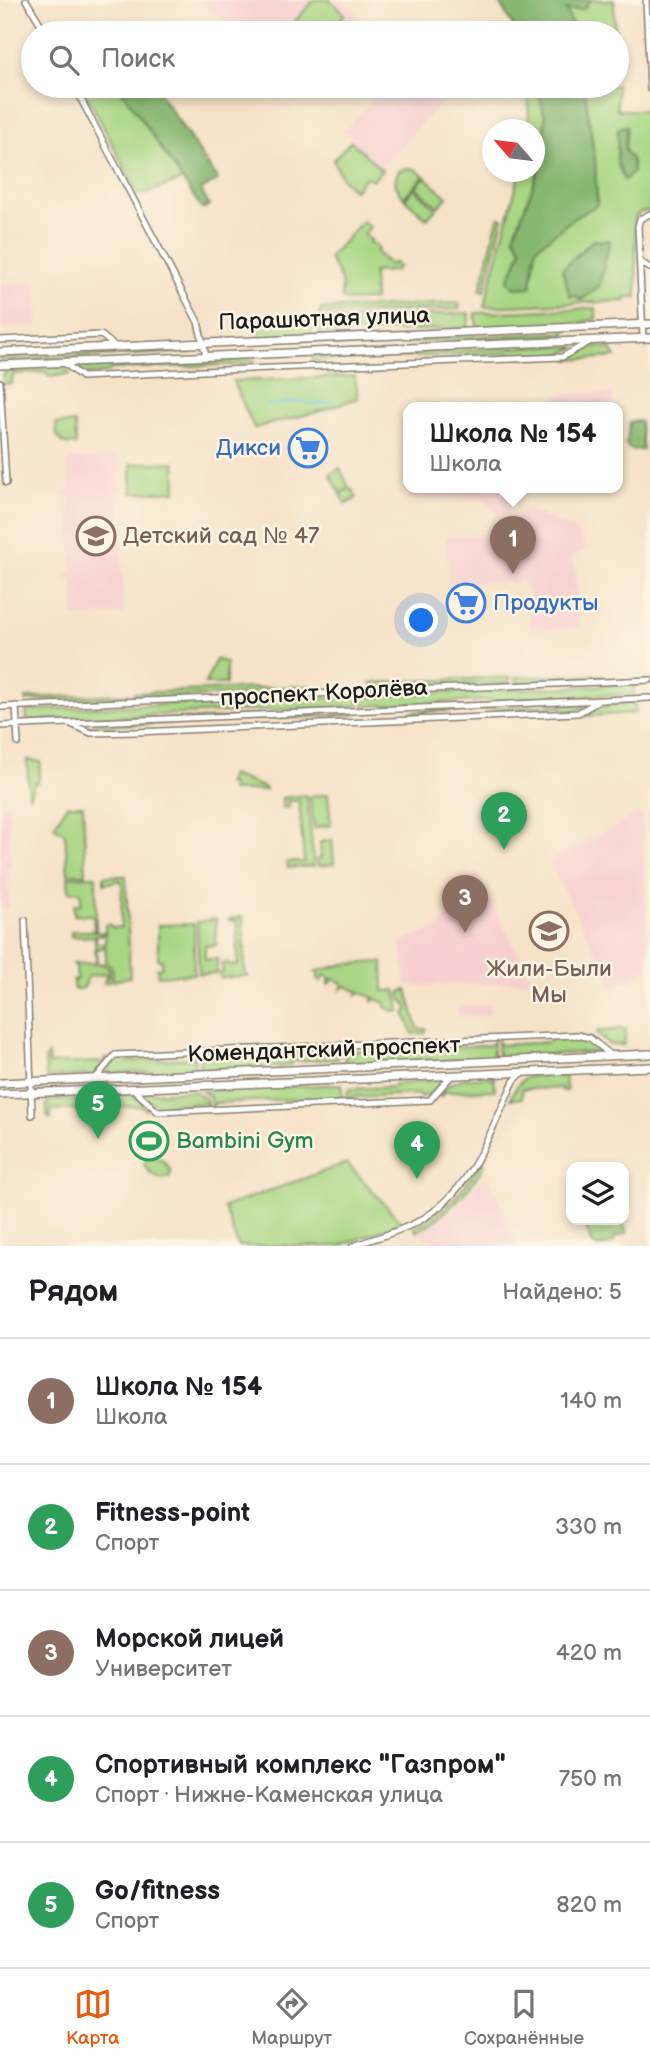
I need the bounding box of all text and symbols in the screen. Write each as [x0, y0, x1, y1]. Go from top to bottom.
search box [21, 21, 629, 98]
icon: search [45, 41, 83, 79]
text: Поиск [101, 44, 175, 75]
north arrow [482, 119, 545, 182]
street label: Парашютная улица [218, 301, 431, 337]
popup [403, 402, 623, 493]
text: Школа № 154 [429, 419, 597, 450]
supermarket icon: Дикси [287, 427, 329, 469]
place label: Дикси [216, 434, 281, 462]
text: Школа [429, 450, 502, 478]
school or university icon: Детский сад № 47 [75, 515, 117, 557]
pin: 1 [490, 516, 536, 574]
place label: Детский сад № 47 [123, 522, 320, 550]
supermarket icon: Продукты [445, 582, 487, 624]
place label: Продукты [493, 589, 599, 617]
your location [404, 603, 438, 637]
street label: проспект Королёва [220, 674, 429, 712]
pin: 2 [481, 792, 527, 850]
pin: 3 [442, 875, 488, 933]
school or university icon: Жили-Были Мы [528, 910, 570, 952]
place label: Жили-Были Мы [486, 955, 612, 1009]
street label: Комендантский проспект [187, 1031, 461, 1069]
pin: 5 [75, 1081, 121, 1139]
sports icon: Bambini Gym [128, 1120, 170, 1162]
pin: 4 [394, 1121, 440, 1179]
place label: Bambini Gym [176, 1127, 314, 1155]
map controls [566, 1162, 629, 1225]
button: layers [566, 1162, 629, 1225]
text: Рядом [28, 1274, 118, 1310]
text: Найдено: 5 [502, 1278, 622, 1306]
text: Школа № 154 [95, 1372, 262, 1403]
text: 1 [46, 1387, 56, 1415]
text: 140 m [560, 1387, 622, 1415]
text: Школа [95, 1403, 168, 1431]
text: Fitness-point [95, 1498, 250, 1529]
text: 2 [44, 1513, 58, 1541]
text: 330 m [555, 1513, 622, 1541]
text: Спорт [95, 1529, 159, 1557]
text: Морской лицей [95, 1624, 284, 1655]
text: 3 [44, 1639, 58, 1667]
text: 420 m [556, 1639, 622, 1667]
text: Университет [95, 1655, 232, 1683]
text: Спортивный комплекс "Газпром" [95, 1750, 506, 1781]
text: 4 [44, 1765, 58, 1793]
text: 750 m [559, 1765, 622, 1793]
text: Спорт · Нижне-Каменская улица [95, 1781, 443, 1809]
text: Go/fitness [95, 1876, 220, 1907]
text: 5 [44, 1891, 58, 1919]
text: 820 m [556, 1891, 622, 1919]
text: Спорт [95, 1907, 159, 1935]
tab: Карта [66, 1985, 119, 2050]
tab: Маршрут [251, 1985, 332, 2050]
tab: Сохранённые [464, 1985, 584, 2050]

